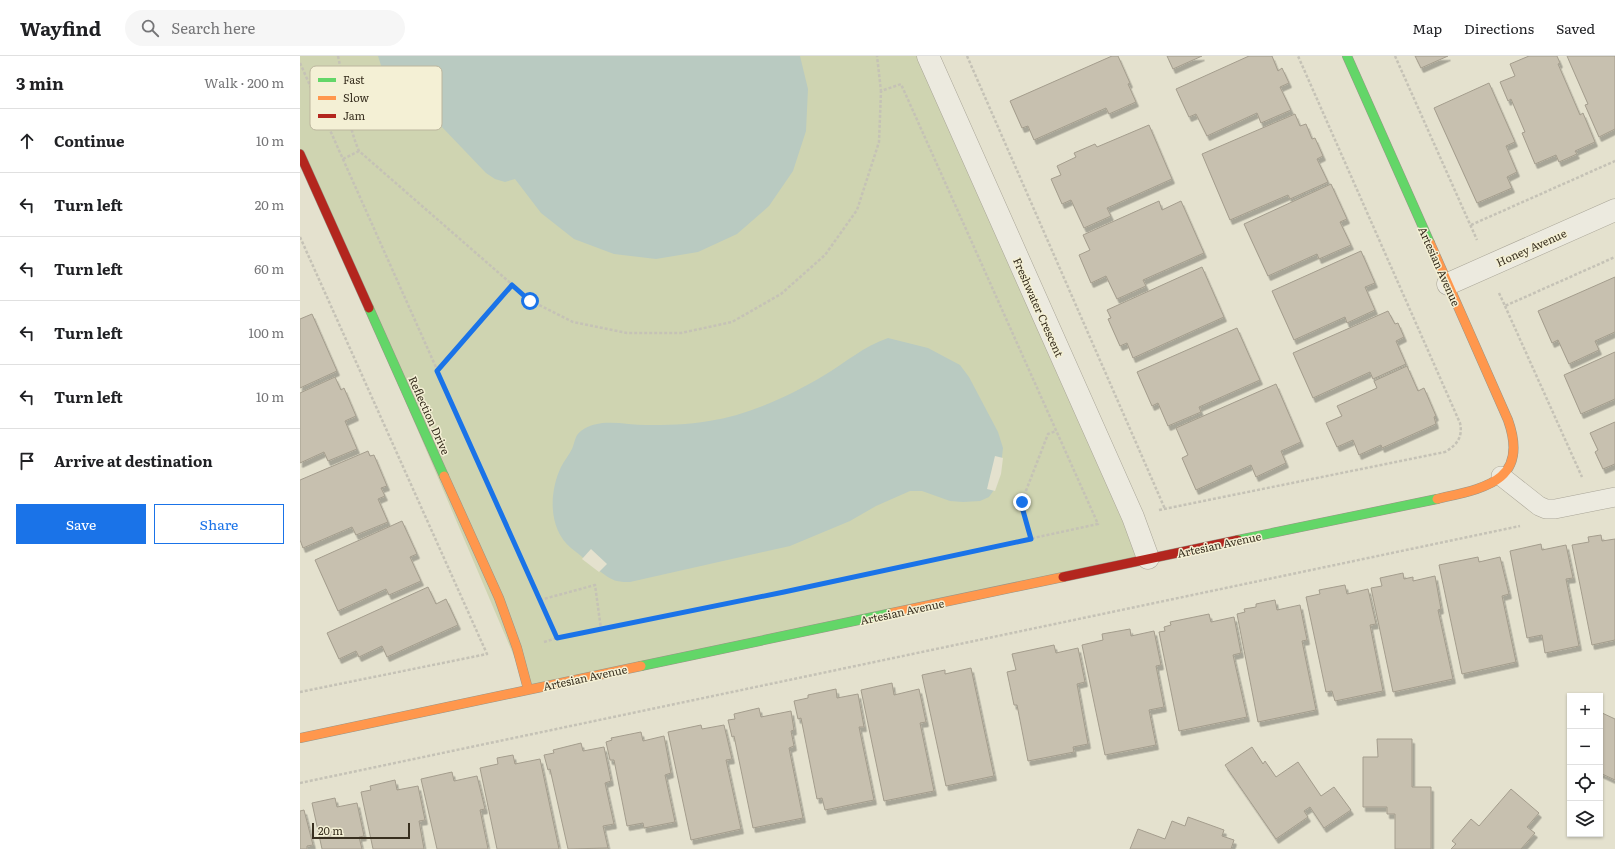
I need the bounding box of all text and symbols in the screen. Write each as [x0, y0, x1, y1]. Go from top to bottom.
search box [125, 10, 405, 46]
text: Wayfind [20, 14, 101, 42]
text: Search here [171, 16, 255, 39]
icon: search [139, 17, 161, 39]
text: Map [1412, 18, 1442, 38]
text: Directions [1464, 18, 1534, 38]
text: Saved [1556, 18, 1595, 38]
legend [310, 66, 442, 130]
text: 3 min [16, 70, 64, 95]
text: Fast [343, 71, 365, 87]
text: Walk · 200 m [204, 73, 284, 92]
text: Slow [343, 89, 369, 105]
text: Jam [343, 107, 366, 123]
text: Continue [54, 129, 124, 152]
icon: ahead [16, 130, 38, 152]
text: 10 m [256, 131, 284, 150]
text: Turn left [54, 193, 123, 216]
icon: left [16, 194, 38, 216]
text: 20 m [255, 195, 284, 214]
street label: Artesian Avenue [1415, 224, 1465, 309]
street label: Honey Avenue [1493, 224, 1569, 270]
street label: Freshwater Crescent [1010, 255, 1068, 360]
text: Turn left [54, 257, 123, 280]
icon: left [16, 258, 38, 280]
text: 60 m [254, 259, 284, 278]
route start [521, 292, 539, 310]
text: Turn left [54, 321, 123, 344]
icon: left [16, 322, 38, 344]
text: 100 m [248, 323, 284, 342]
street label: Reflection Drive [405, 373, 455, 457]
text: Turn left [54, 385, 123, 408]
icon: left [16, 386, 38, 408]
text: 10 m [256, 387, 284, 406]
text: Arrive at destination [54, 449, 213, 472]
icon: arrive [16, 450, 38, 472]
route end [1013, 493, 1031, 511]
button: Save [16, 504, 146, 544]
button: Share [154, 504, 284, 544]
street label: Artesian Avenue [1175, 527, 1263, 561]
street label: Artesian Avenue [858, 594, 946, 628]
street label: Artesian Avenue [541, 660, 629, 694]
map controls [1567, 693, 1603, 837]
button: + [1567, 693, 1603, 729]
button: − [1567, 729, 1603, 765]
button: locate [1567, 765, 1603, 801]
button: layers [1567, 801, 1603, 837]
scale bar [312, 821, 410, 840]
text: 20 m [318, 822, 343, 838]

